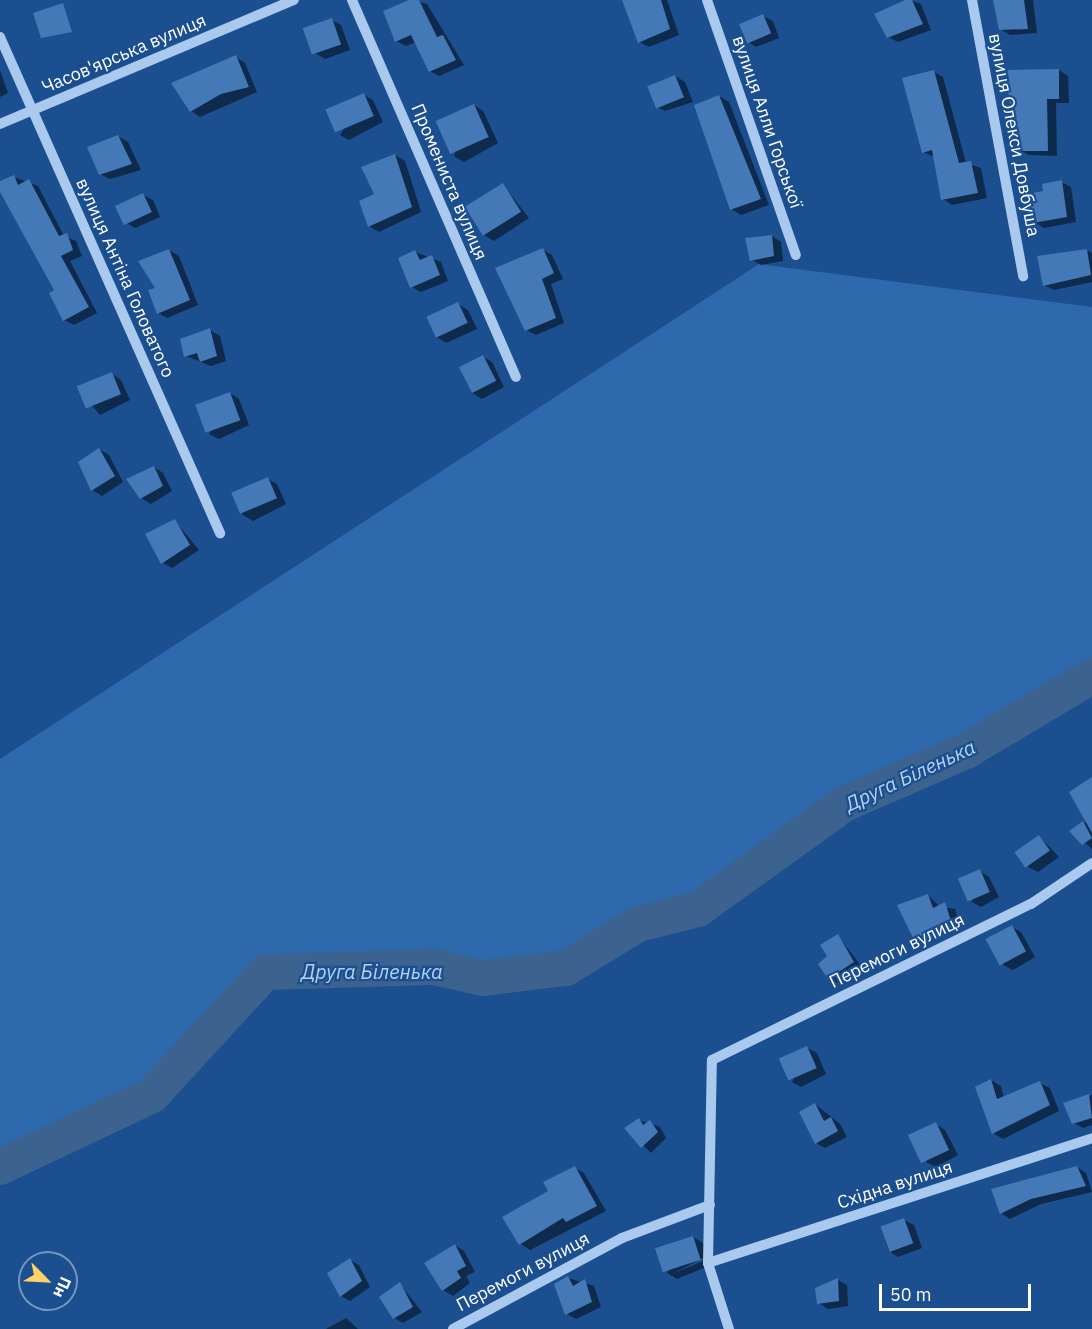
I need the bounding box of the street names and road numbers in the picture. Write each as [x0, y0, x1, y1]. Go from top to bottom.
street label: Часов'ярська вулиця [39, 10, 209, 98]
street label: вулиця Олекси Довбуша [984, 32, 1044, 238]
street label: вулиця Алли Горської [727, 33, 807, 211]
street label: Промениста вулиця [406, 101, 492, 263]
street label: вулиця Антіна Головатого [71, 175, 179, 381]
street label: Перемоги вулиця [826, 909, 968, 993]
street label: Східна вулиця [835, 1156, 955, 1214]
street label: Перемоги вулиця [453, 1228, 593, 1316]

